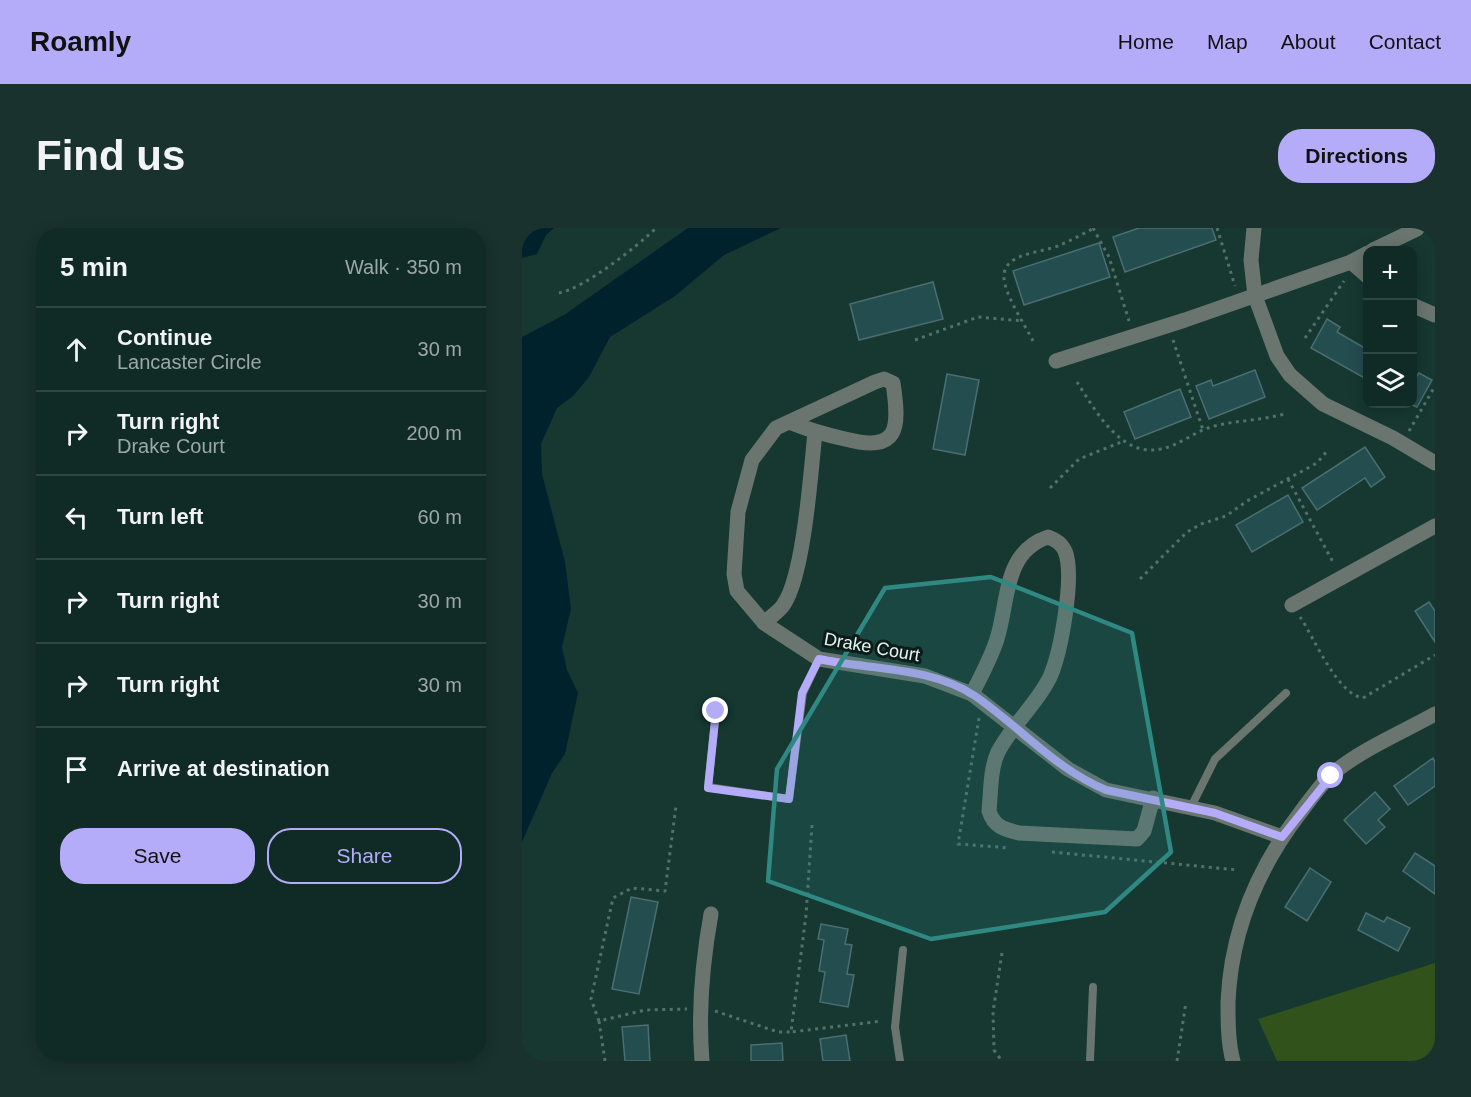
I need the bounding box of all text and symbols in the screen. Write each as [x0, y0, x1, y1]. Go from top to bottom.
text: Roamly [30, 26, 131, 57]
text: Home [1118, 30, 1174, 53]
text: Map [1207, 30, 1248, 53]
text: About [1281, 30, 1336, 53]
text: Contact [1369, 30, 1441, 53]
button: Directions [1278, 129, 1435, 183]
text: Find us [36, 132, 185, 179]
map controls [1363, 246, 1417, 408]
button: + [1363, 246, 1417, 300]
text: 5 min [60, 252, 128, 282]
text: Walk · 350 m [345, 256, 462, 278]
button: − [1363, 300, 1417, 354]
text: Continue [117, 325, 212, 350]
icon: ahead [60, 333, 93, 366]
text: 30 m [418, 338, 462, 360]
text: Lancaster Circle [117, 351, 262, 373]
button: layers [1363, 354, 1417, 408]
text: Turn right [117, 409, 219, 434]
icon: right [60, 417, 93, 450]
text: 200 m [406, 422, 462, 444]
text: Drake Court [117, 435, 225, 457]
icon: left [60, 501, 93, 534]
text: Turn left [117, 504, 203, 529]
text: 60 m [418, 506, 462, 528]
icon: right [60, 585, 93, 618]
text: Turn right [117, 588, 219, 613]
text: 30 m [418, 590, 462, 612]
street label: Drake Court [822, 629, 922, 665]
icon: right [60, 669, 93, 702]
text: Turn right [117, 672, 219, 697]
text: 30 m [418, 674, 462, 696]
route end [702, 697, 728, 723]
icon: arrive [60, 753, 93, 786]
text: Arrive at destination [117, 756, 330, 781]
route start [1317, 762, 1343, 788]
button: Save [60, 828, 255, 884]
button: Share [267, 828, 462, 884]

